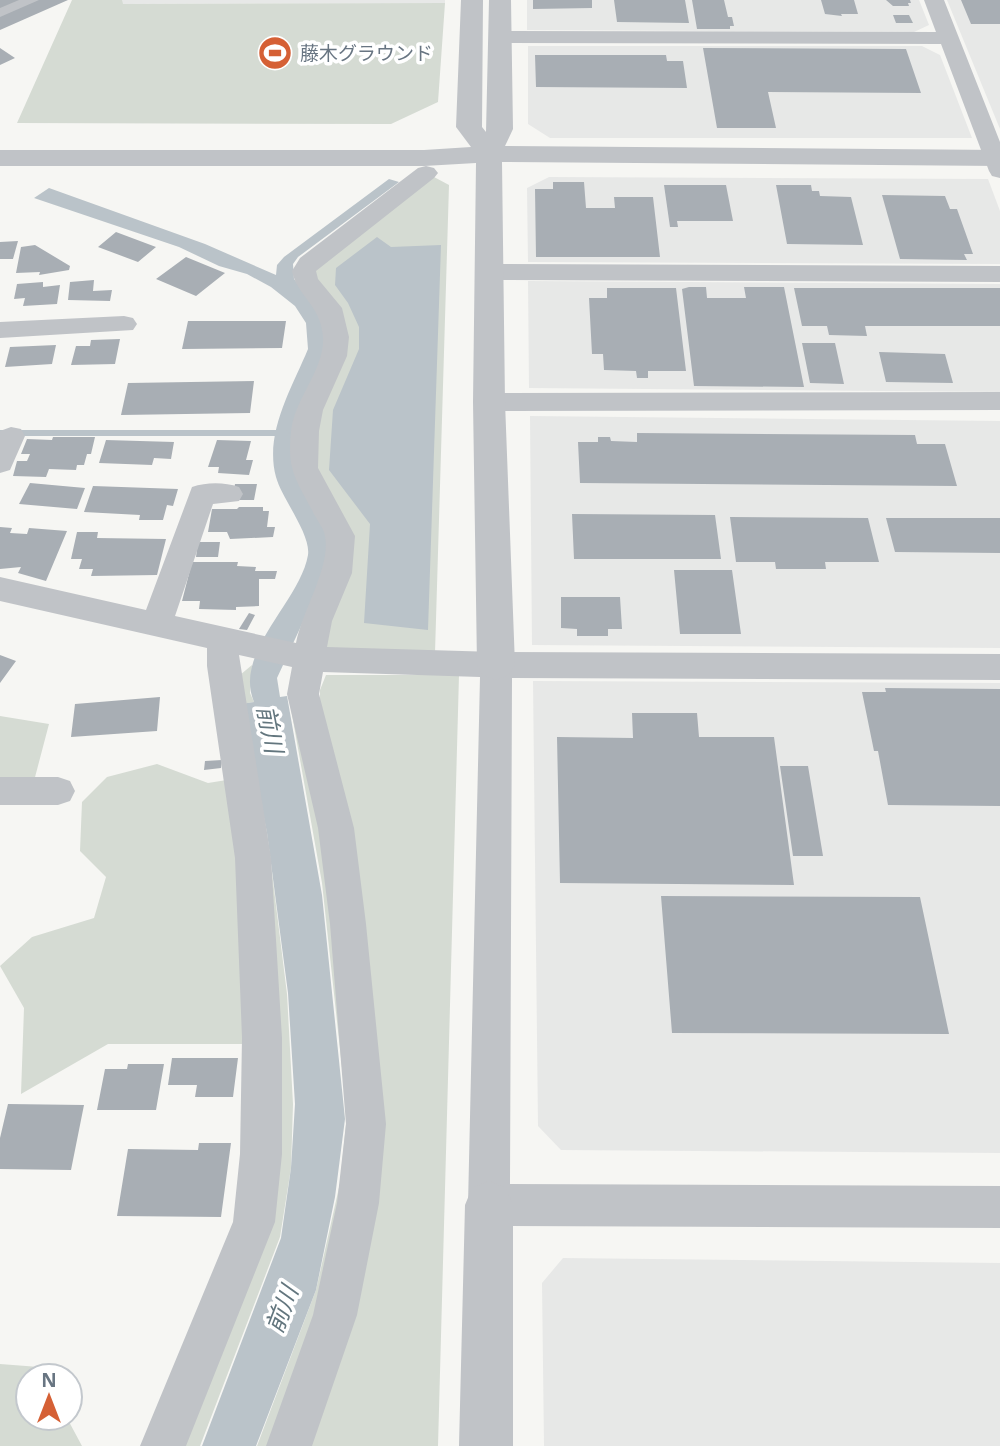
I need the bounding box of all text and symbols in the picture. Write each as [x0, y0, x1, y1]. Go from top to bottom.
sports icon: 藤木グラウンド [256, 34, 294, 72]
place label: 藤木グラウンド [300, 40, 433, 66]
water label: 前川 [250, 702, 292, 759]
water label: 前川 [257, 1278, 306, 1337]
north arrow [14, 1362, 84, 1432]
text: N [41, 1367, 57, 1393]

